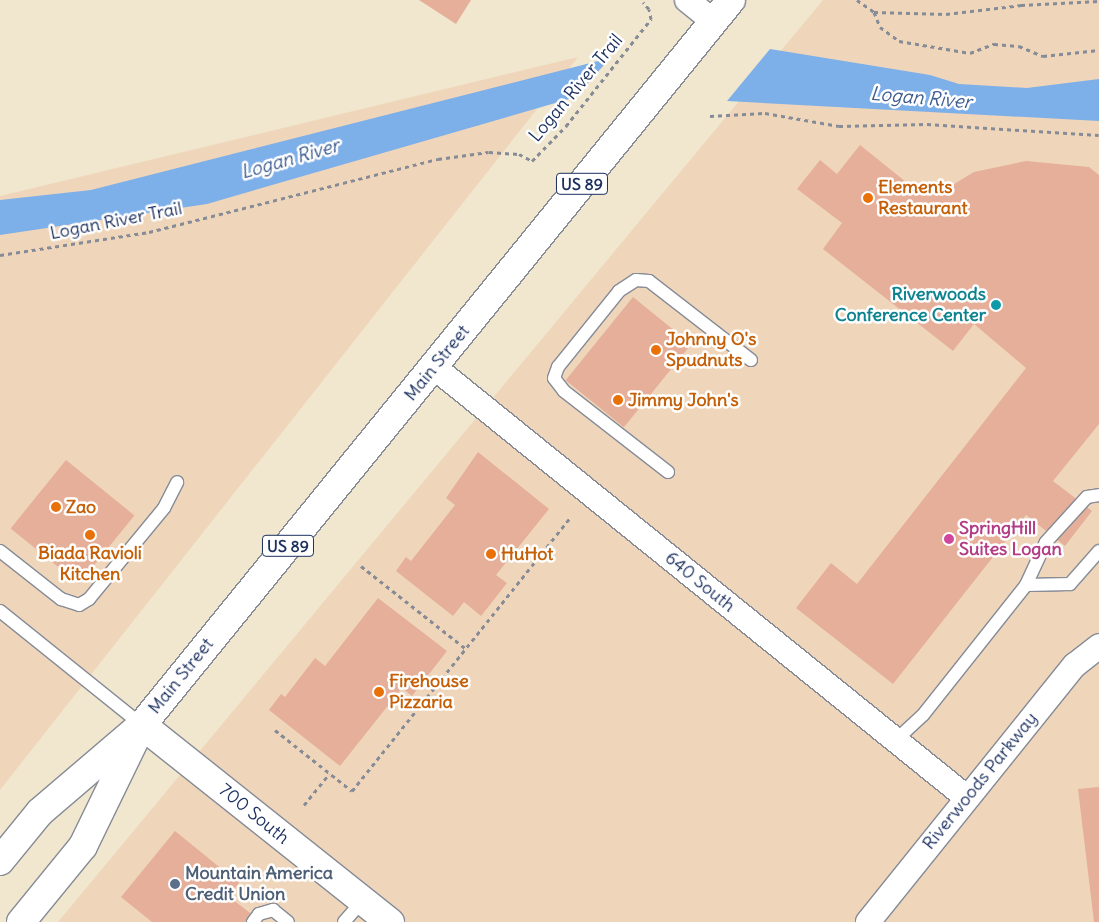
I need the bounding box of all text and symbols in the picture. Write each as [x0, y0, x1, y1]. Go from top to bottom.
street label: Logan River Trail [525, 30, 627, 146]
water label: Logan River [870, 82, 972, 114]
water label: Logan River [238, 134, 342, 184]
road number: US 89 [556, 170, 608, 198]
place label: Elements Restaurant [878, 177, 967, 220]
marker: Elements Restaurant [862, 192, 874, 204]
street label: Logan River Trail [48, 198, 184, 244]
place label: Riverwoods Conference Center [835, 284, 986, 326]
marker: Riverwoods Conference Center [990, 299, 1002, 311]
street label: Main Street [400, 321, 474, 405]
place label: Johnny O's Spudnuts [666, 329, 756, 372]
marker: Johnny O's Spudnuts [650, 344, 662, 356]
place label: Jimmy John's [628, 389, 739, 411]
marker: Jimmy John's [612, 394, 624, 406]
place label: Zao [66, 496, 96, 518]
marker: Zao [50, 501, 62, 513]
place label: SpringHill Suites Logan [959, 518, 1062, 560]
marker: Biada Ravioli Kitchen [84, 529, 96, 541]
road number: US 89 [262, 532, 314, 560]
marker: SpringHill Suites Logan [943, 533, 955, 545]
place label: Biada Ravioli Kitchen [38, 543, 142, 586]
place label: HuHot [501, 543, 553, 565]
street label: 640 South [661, 547, 739, 617]
marker: HuHot [485, 548, 497, 560]
street label: Main Street [144, 634, 218, 718]
place label: Firehouse Pizzaria [389, 671, 469, 714]
marker: Firehouse Pizzaria [373, 686, 385, 698]
street label: Riverwoods Parkway [918, 708, 1042, 854]
street label: 700 South [215, 779, 293, 849]
place label: Mountain America Credit Union [185, 863, 333, 906]
marker: Mountain America Credit Union [169, 878, 181, 890]

